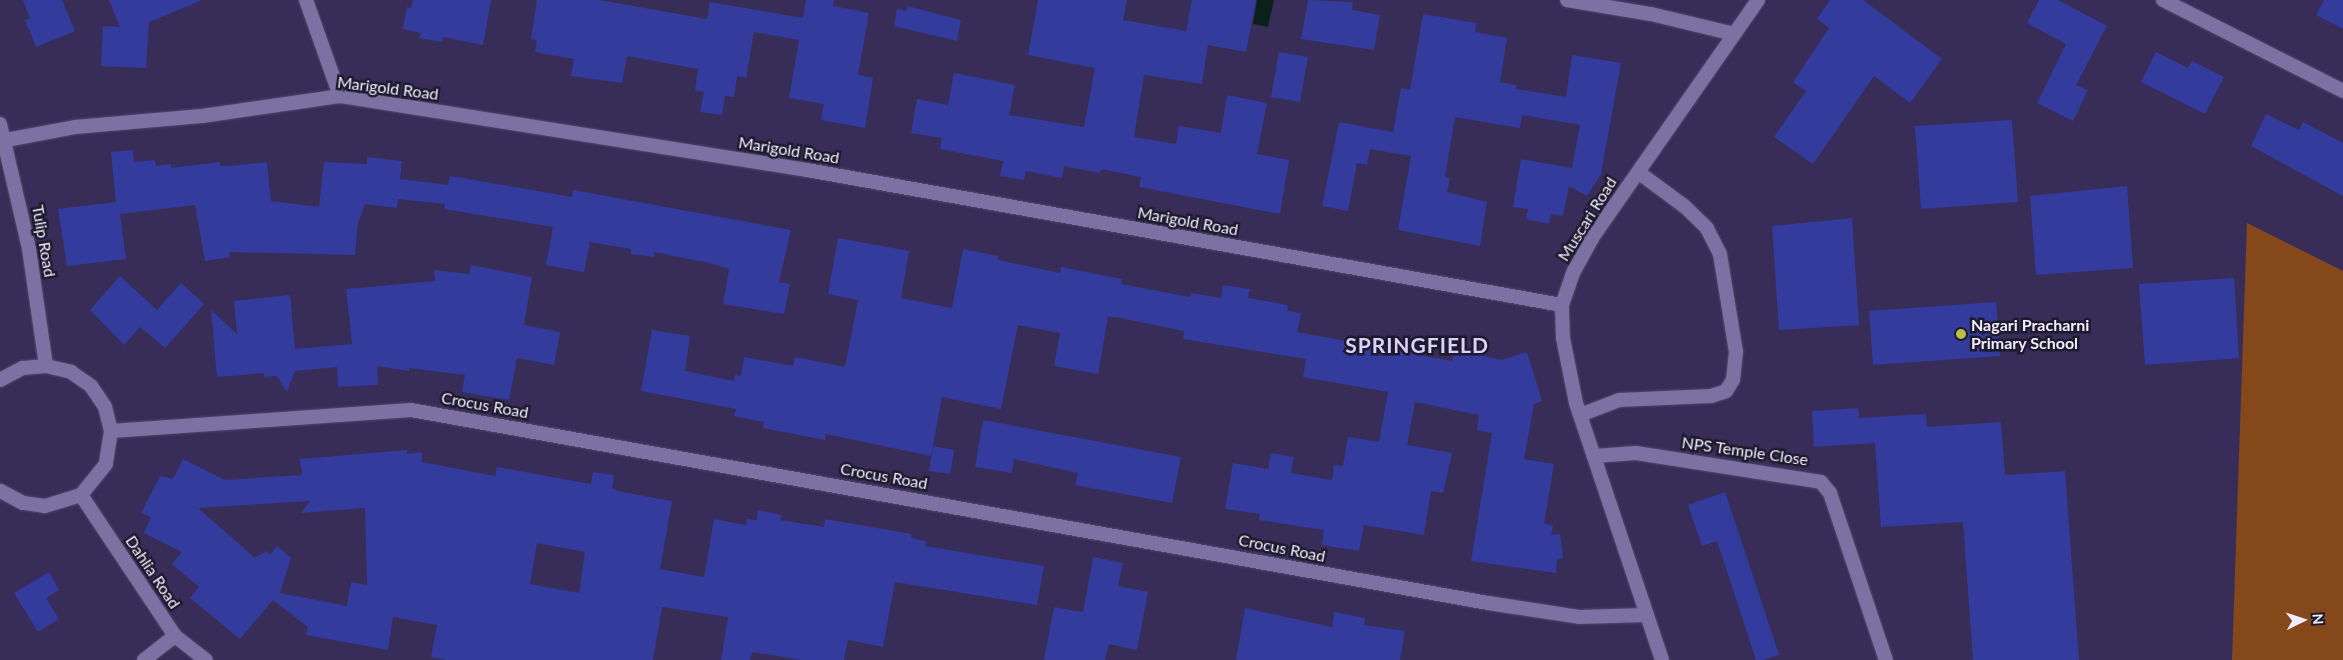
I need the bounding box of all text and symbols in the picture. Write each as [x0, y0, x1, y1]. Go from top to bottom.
street label: Marigold Road [336, 72, 440, 104]
street label: Marigold Road [737, 133, 841, 167]
street label: Muscari Road [1554, 173, 1620, 265]
street label: Tulip Road [28, 203, 60, 279]
street label: Marigold Road [1136, 203, 1240, 239]
place label: Nagari Pracharni Primary School [1971, 315, 2089, 353]
marker: Nagari Pracharni Primary School [1955, 328, 1967, 340]
district label: SPRINGFIELD [1344, 332, 1490, 358]
street label: Crocus Road [440, 388, 530, 422]
street label: NPS Temple Close [1680, 433, 1810, 469]
street label: Crocus Road [839, 459, 929, 493]
street label: Crocus Road [1237, 530, 1327, 566]
street label: Dahlia Road [122, 532, 184, 612]
north arrow [2278, 595, 2328, 645]
text: N [2310, 613, 2327, 625]

